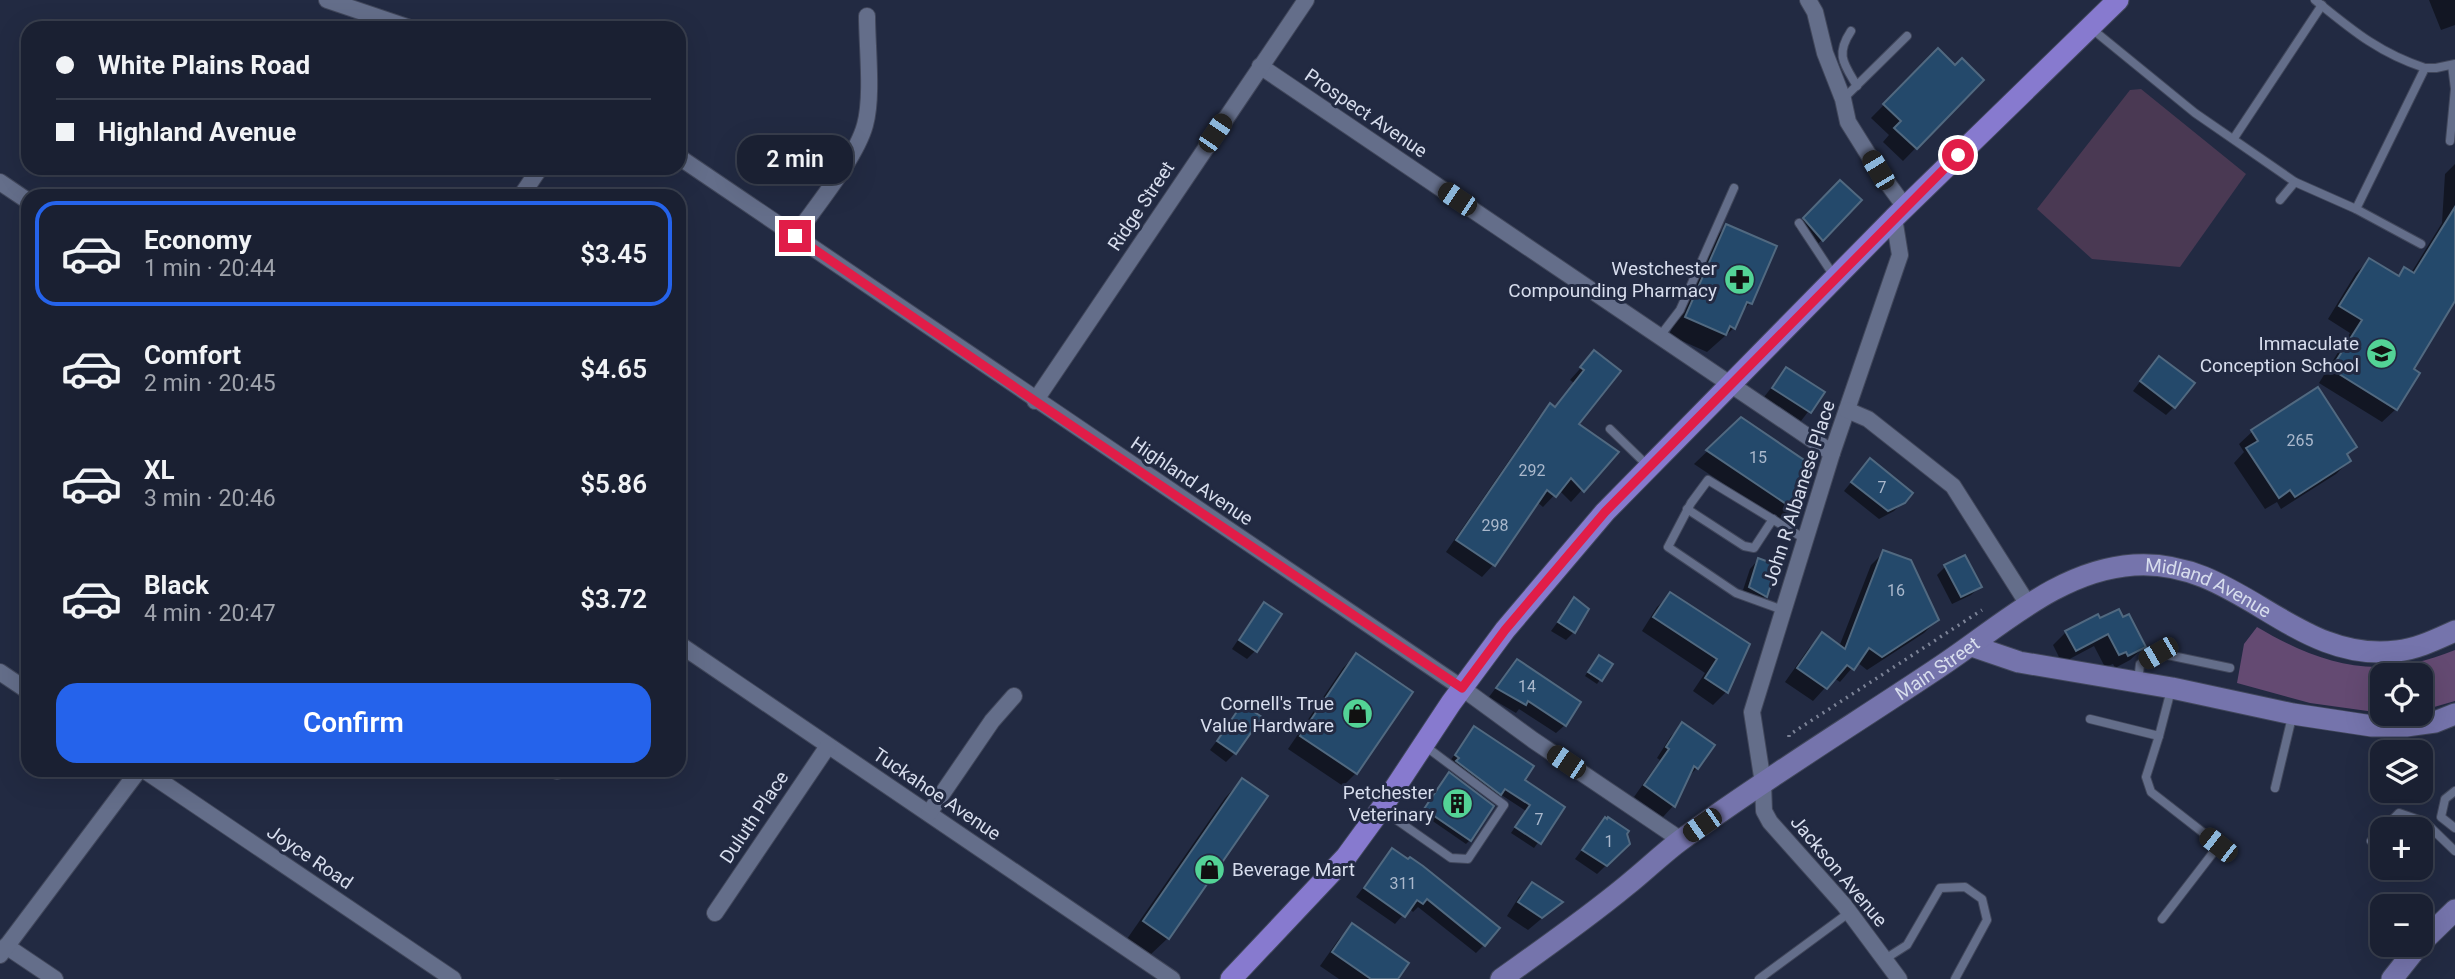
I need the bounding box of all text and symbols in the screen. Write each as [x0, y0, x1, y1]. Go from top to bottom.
text: White Plains Road [98, 50, 310, 80]
street label: Prospect Avenue [1300, 64, 1432, 162]
car [1195, 110, 1236, 156]
text: Highland Avenue [98, 117, 296, 147]
callout: 2 min [737, 134, 853, 184]
route start [1942, 139, 1974, 171]
text: 2 min [766, 146, 824, 173]
car [1859, 147, 1898, 193]
street label: Ridge Street [1103, 157, 1179, 255]
car [1434, 179, 1481, 219]
route end [779, 220, 811, 252]
icon: car [60, 222, 123, 285]
text: Economy [144, 225, 251, 255]
text: $3.45 [580, 239, 647, 269]
text: 1 min · 20:44 [144, 255, 276, 282]
place label: Westchester Compounding Pharmacy [1508, 257, 1718, 302]
pharmacy icon: Westchester Compounding Pharmacy [1723, 262, 1757, 296]
place label: Immaculate Conception School [2200, 332, 2359, 377]
icon: car [60, 337, 123, 400]
school or university icon: Immaculate Conception School [2365, 337, 2399, 371]
text: Comfort [144, 340, 241, 370]
text: $4.65 [580, 354, 647, 384]
text: 2 min · 20:45 [144, 370, 276, 397]
street label: John R Albanese Place [1758, 397, 1840, 589]
house number: 265 [2287, 431, 2313, 450]
street label: Highland Avenue [1127, 432, 1257, 530]
house number: 15 [1749, 448, 1767, 467]
icon: car [60, 452, 123, 515]
text: XL [144, 455, 175, 485]
house number: 292 [1519, 461, 1545, 480]
text: $5.86 [580, 469, 647, 499]
house number: 7 [1878, 478, 1887, 497]
text: 3 min · 20:46 [144, 485, 276, 512]
house number: 298 [1482, 516, 1508, 535]
street label: Midland Avenue [2145, 553, 2276, 622]
icon: car [60, 567, 123, 630]
text: Black [144, 570, 209, 600]
house number: 16 [1887, 581, 1905, 600]
text: $3.72 [580, 584, 647, 614]
text: 4 min · 20:47 [144, 600, 276, 627]
street label: Main Street [1891, 631, 1984, 705]
car [2135, 633, 2182, 673]
map controls [2370, 663, 2433, 957]
button: locate [2370, 663, 2433, 726]
house number: 14 [1518, 677, 1536, 696]
button: Confirm [56, 683, 651, 763]
place label: Cornell's True Value Hardware [1200, 692, 1334, 737]
shop icon: Cornell's True Value Hardware [1340, 697, 1374, 731]
button: layers [2370, 740, 2433, 803]
car [1543, 742, 1590, 782]
street label: Tuckahoe Avenue [869, 743, 1005, 845]
street label: Duluth Place [715, 766, 793, 868]
place label: Petchester Veterinary [1343, 781, 1435, 826]
building icon: Petchester Veterinary [1440, 786, 1474, 820]
car [1679, 804, 1726, 846]
house number: 7 [1535, 810, 1544, 829]
street label: Jackson Avenue [1786, 811, 1892, 931]
button: + [2370, 817, 2433, 880]
street label: Joyce Road [263, 820, 357, 894]
car [2195, 824, 2242, 866]
house number: 1 [1605, 832, 1614, 851]
shop icon: Beverage Mart [1192, 852, 1226, 886]
place label: Beverage Mart [1232, 858, 1355, 881]
house number: 311 [1390, 874, 1416, 893]
button: − [2370, 894, 2433, 957]

